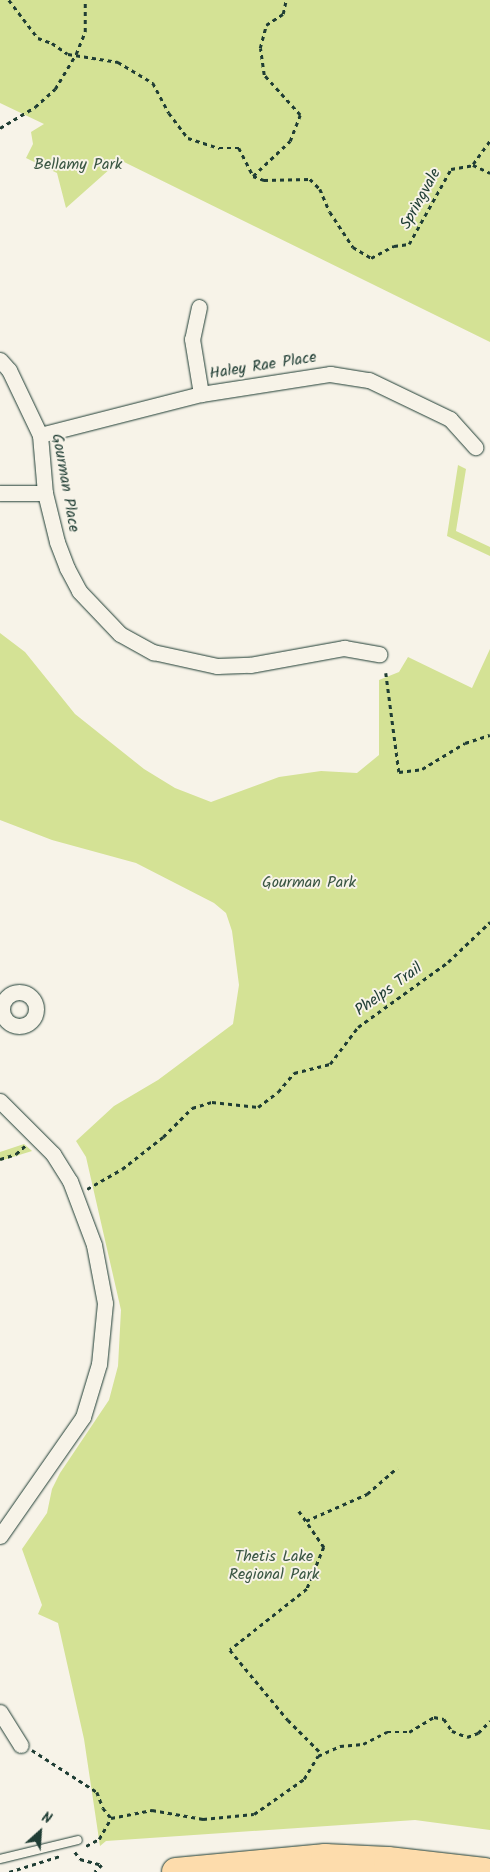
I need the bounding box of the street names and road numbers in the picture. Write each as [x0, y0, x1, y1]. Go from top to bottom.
street label: Springvale [396, 165, 446, 233]
street label: Haley Rae Place [208, 348, 318, 384]
street label: Gourman Place [47, 432, 83, 534]
street label: Phelps Trail [352, 959, 426, 1021]

